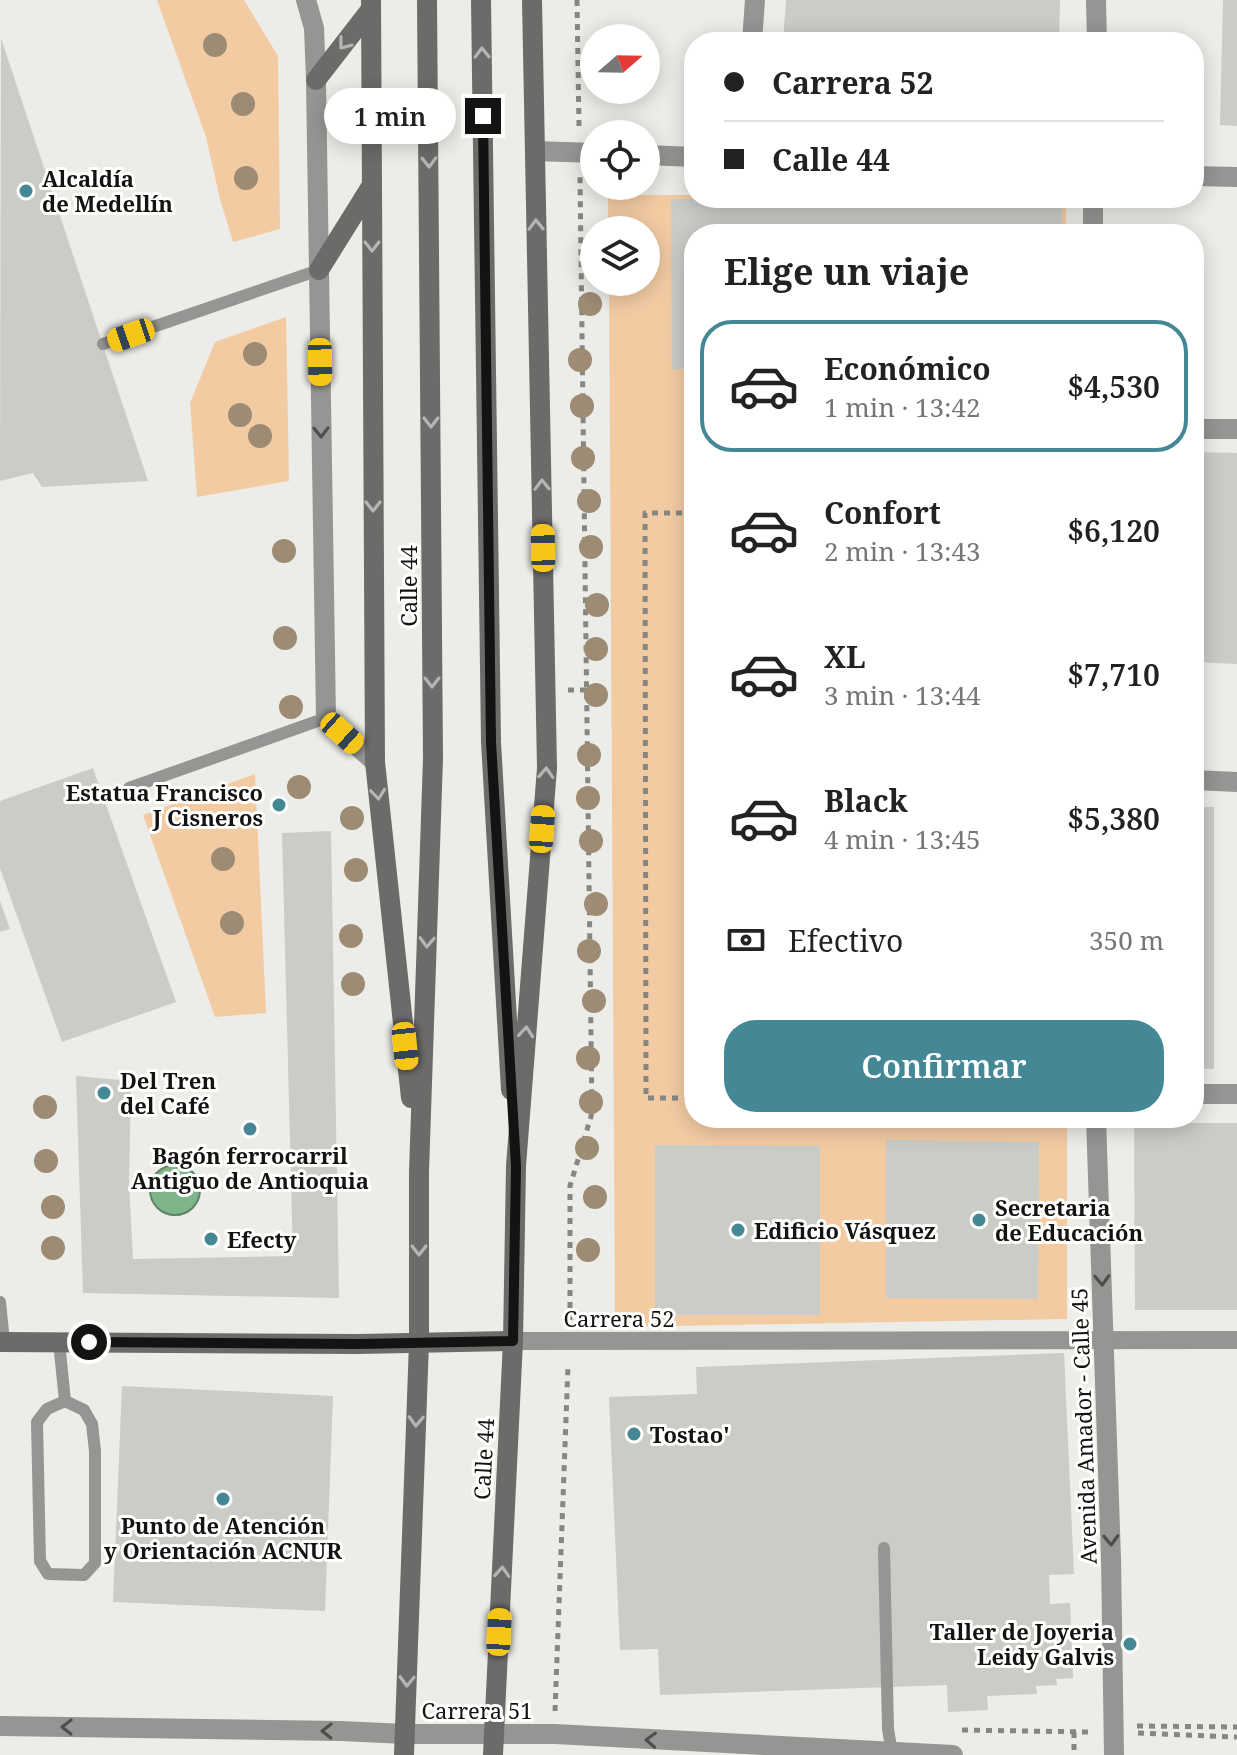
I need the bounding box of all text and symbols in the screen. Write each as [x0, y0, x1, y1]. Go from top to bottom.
north arrow [580, 24, 660, 104]
map controls [580, 24, 660, 296]
one-way arrow [339, 35, 353, 50]
one-way arrow [473, 46, 491, 59]
text: Carrera 52 [772, 62, 933, 103]
callout: 1 min [323, 88, 455, 144]
text: 1 min [354, 98, 426, 134]
route end [465, 98, 501, 134]
button: locate [580, 120, 660, 200]
text: Calle 44 [772, 139, 890, 180]
one-way arrow [421, 156, 438, 169]
place label: Alcaldía de Medellín [42, 163, 173, 218]
marker: Alcaldía de Medellín [17, 182, 35, 200]
button: layers [580, 216, 660, 296]
one-way arrow [528, 218, 545, 231]
one-way arrow [363, 240, 381, 253]
text: Elige un viaje [724, 247, 969, 296]
car [104, 316, 158, 354]
car [308, 338, 332, 386]
text: Económico [824, 348, 991, 389]
icon: car [728, 350, 800, 422]
text: $4,530 [1067, 366, 1160, 407]
text: 1 min · 13:42 [824, 389, 981, 425]
one-way arrow [422, 416, 440, 429]
one-way arrow [312, 426, 330, 439]
one-way arrow [533, 478, 550, 491]
text: Confort [824, 492, 941, 533]
icon: car [728, 494, 800, 566]
one-way arrow [365, 500, 382, 513]
text: $6,120 [1067, 510, 1160, 551]
car [531, 524, 555, 572]
text: 2 min · 13:43 [824, 533, 981, 569]
street label: Calle 44 [393, 545, 423, 627]
text: XL [824, 636, 866, 677]
icon: car [728, 638, 800, 710]
text: $7,710 [1067, 654, 1160, 695]
one-way arrow [423, 676, 441, 689]
text: 3 min · 13:44 [824, 677, 981, 713]
car [316, 708, 368, 758]
one-way arrow [538, 766, 555, 779]
place label: Estatua Francisco J Cisneros [66, 777, 263, 832]
text: Black [824, 780, 908, 821]
icon: car [728, 782, 800, 854]
one-way arrow [370, 788, 387, 801]
marker: Estatua Francisco J Cisneros [270, 796, 288, 814]
text: $5,380 [1067, 798, 1160, 839]
car [528, 804, 556, 854]
text: 4 min · 13:45 [824, 821, 981, 857]
icon: cash [724, 918, 768, 962]
text: Efectivo [788, 920, 903, 961]
text: 350 m [1089, 922, 1164, 958]
one-way arrow [418, 936, 435, 949]
button: Confirmar [724, 1020, 1164, 1112]
car [391, 1021, 419, 1071]
one-way arrow [518, 1025, 535, 1038]
place label: Del Tren del Café [120, 1065, 216, 1120]
marker: Del Tren del Café [95, 1084, 113, 1102]
marker: Bagón ferrocarril Antiguo de Antioquia [241, 1120, 259, 1138]
place label: Bagón ferrocarril Antiguo de Antioquia [131, 1140, 369, 1195]
place label: Secretaria de Educación [995, 1192, 1144, 1247]
marker: Secretaria de Educación [970, 1211, 988, 1229]
place label: Edificio Vásquez [754, 1215, 936, 1245]
marker: Edificio Vásquez [729, 1221, 747, 1239]
place label: Efecty [227, 1224, 296, 1254]
marker: Efecty [202, 1230, 220, 1248]
one-way arrow [410, 1244, 428, 1257]
one-way arrow [1094, 1274, 1111, 1287]
street label: Avenida Amador - Calle 45 [1063, 1287, 1103, 1565]
street label: Carrera 52 [563, 1303, 675, 1333]
route start [71, 1324, 107, 1360]
one-way arrow [408, 1415, 425, 1428]
street label: Calle 44 [466, 1417, 500, 1501]
place label: Tostao' [650, 1419, 730, 1449]
marker: Tostao' [625, 1425, 643, 1443]
marker: Punto de Atención y Orientación ACNUR [214, 1490, 232, 1508]
place label: Punto de Atención y Orientación ACNUR [104, 1510, 342, 1565]
one-way arrow [1102, 1534, 1119, 1547]
one-way arrow [493, 1565, 510, 1578]
car [486, 1607, 512, 1657]
place label: Taller de Joyeria Leidy Galvis [930, 1616, 1114, 1671]
marker: Taller de Joyeria Leidy Galvis [1121, 1635, 1139, 1653]
one-way arrow [398, 1675, 415, 1688]
street label: Carrera 51 [421, 1695, 533, 1725]
one-way arrow [60, 1718, 73, 1736]
one-way arrow [320, 1722, 333, 1739]
one-way arrow [644, 1732, 657, 1749]

